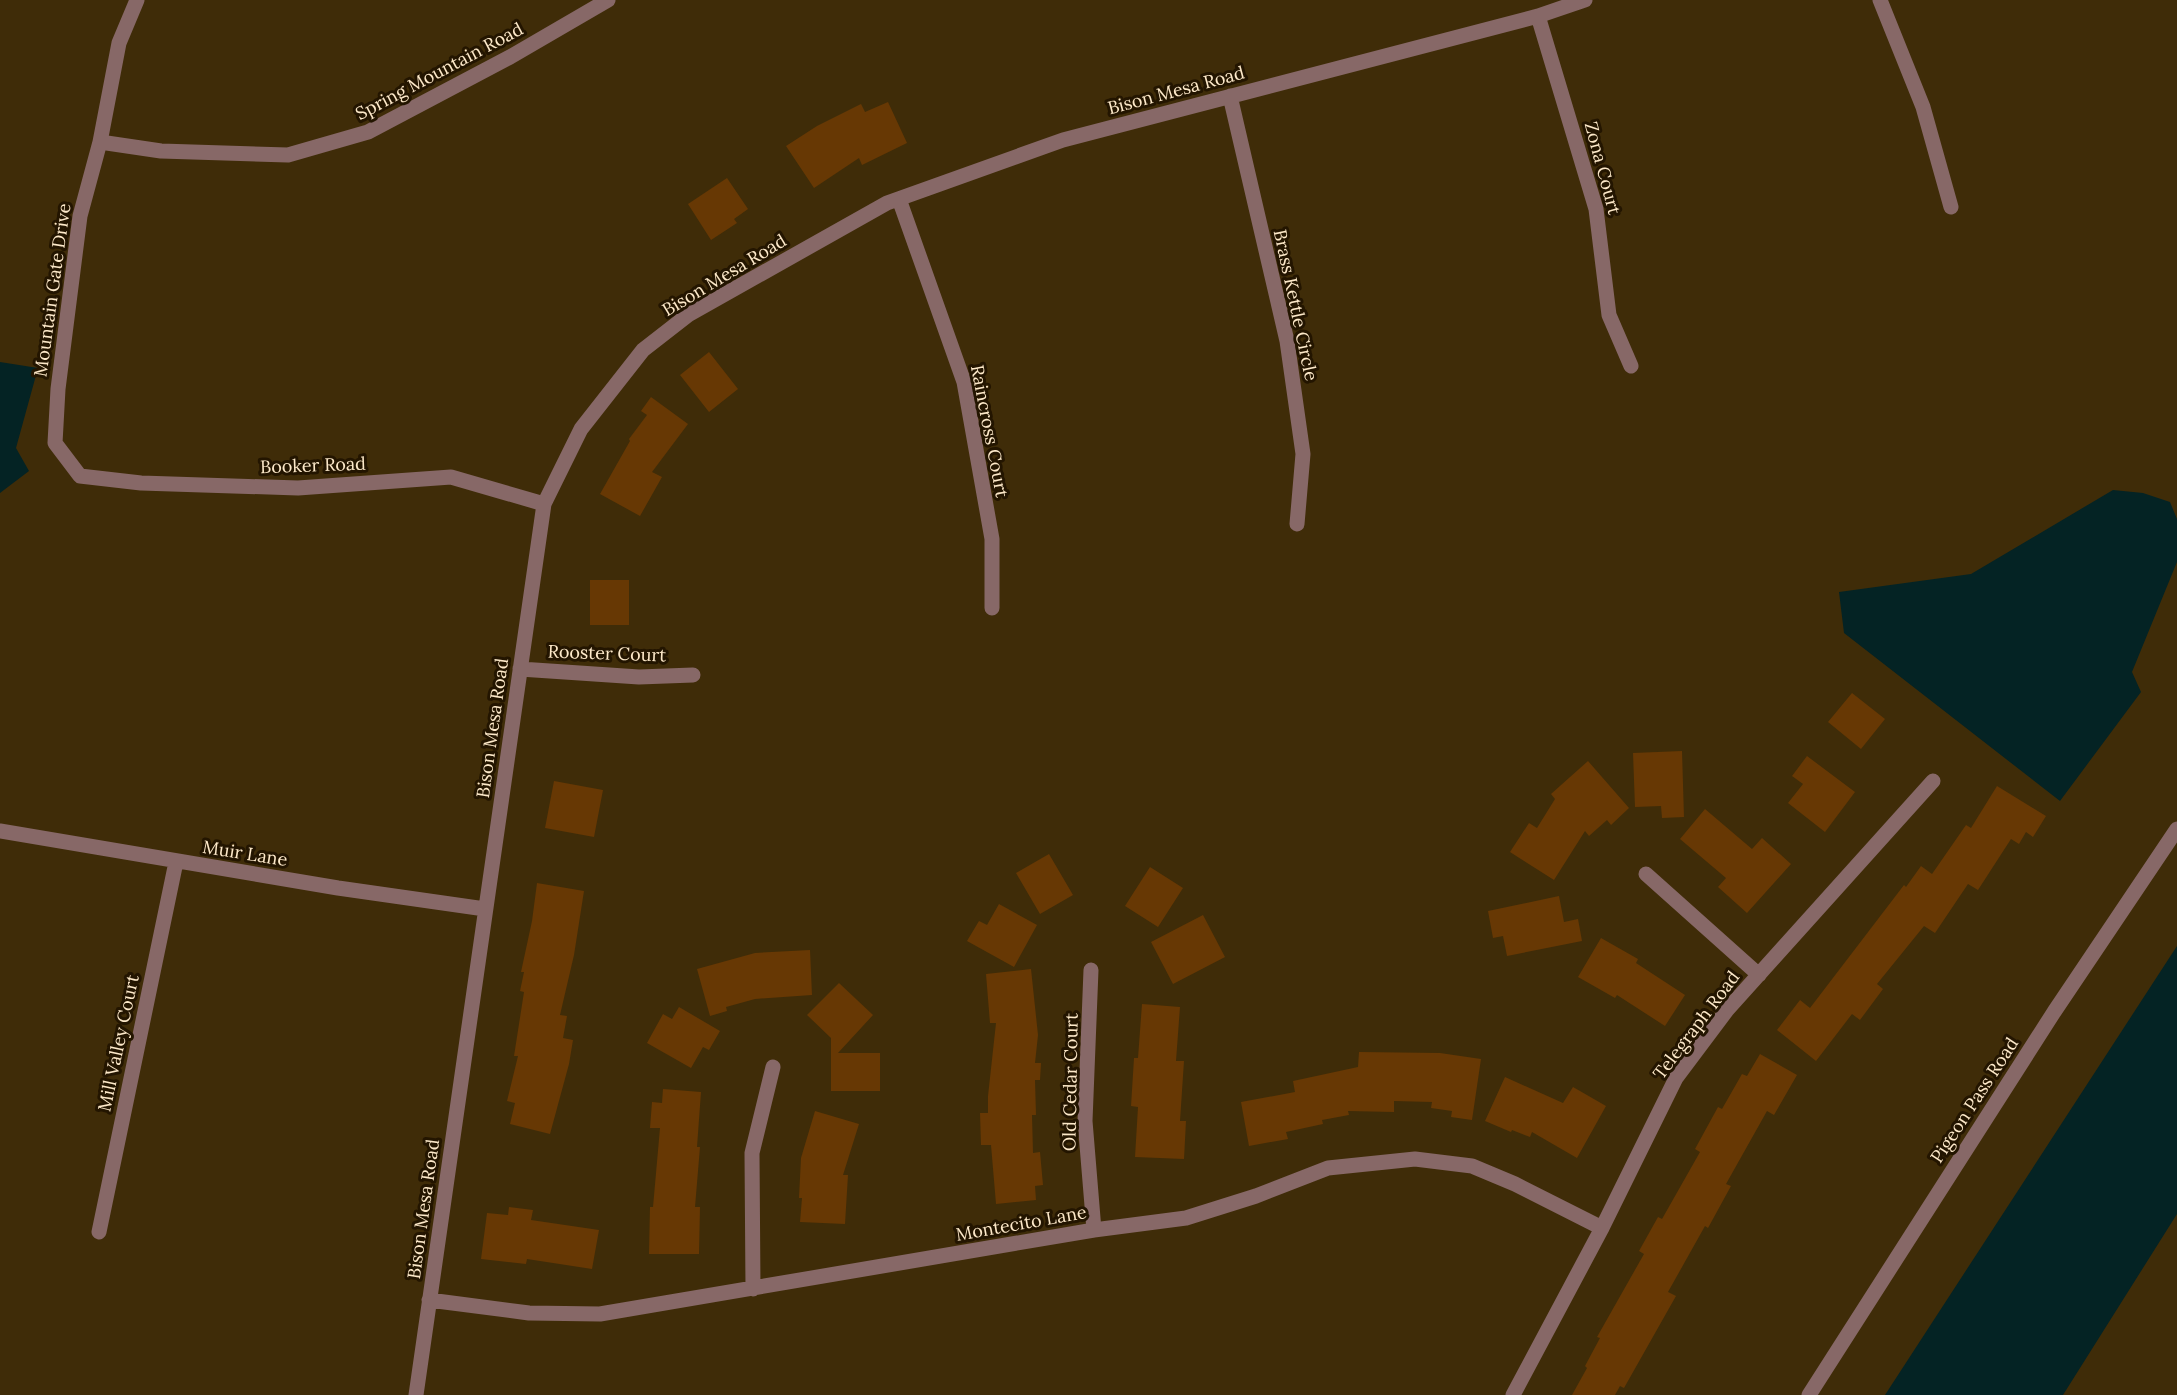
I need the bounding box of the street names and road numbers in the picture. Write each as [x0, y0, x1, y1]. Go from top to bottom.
street label: Spring Mountain Road [351, 17, 527, 125]
street label: Bison Mesa Road [1105, 61, 1247, 119]
street label: Zona Court [1580, 119, 1626, 217]
street label: Mountain Gate Drive [28, 202, 76, 378]
street label: Brass Kettle Circle [1269, 227, 1323, 383]
street label: Bison Mesa Road [658, 229, 791, 321]
street label: Raincross Court [966, 363, 1014, 499]
street label: Booker Road [260, 452, 367, 478]
street label: Rooster Court [547, 639, 667, 667]
street label: Bison Mesa Road [471, 656, 513, 799]
street label: Muir Lane [201, 835, 289, 871]
street label: Telegraph Road [1648, 966, 1744, 1084]
street label: Mill Valley Court [92, 973, 144, 1113]
street label: Old Cedar Court [1057, 1013, 1083, 1151]
street label: Pigeon Pass Road [1925, 1033, 2023, 1167]
street label: Bison Mesa Road [402, 1137, 444, 1280]
street label: Montecito Lane [954, 1200, 1088, 1246]

